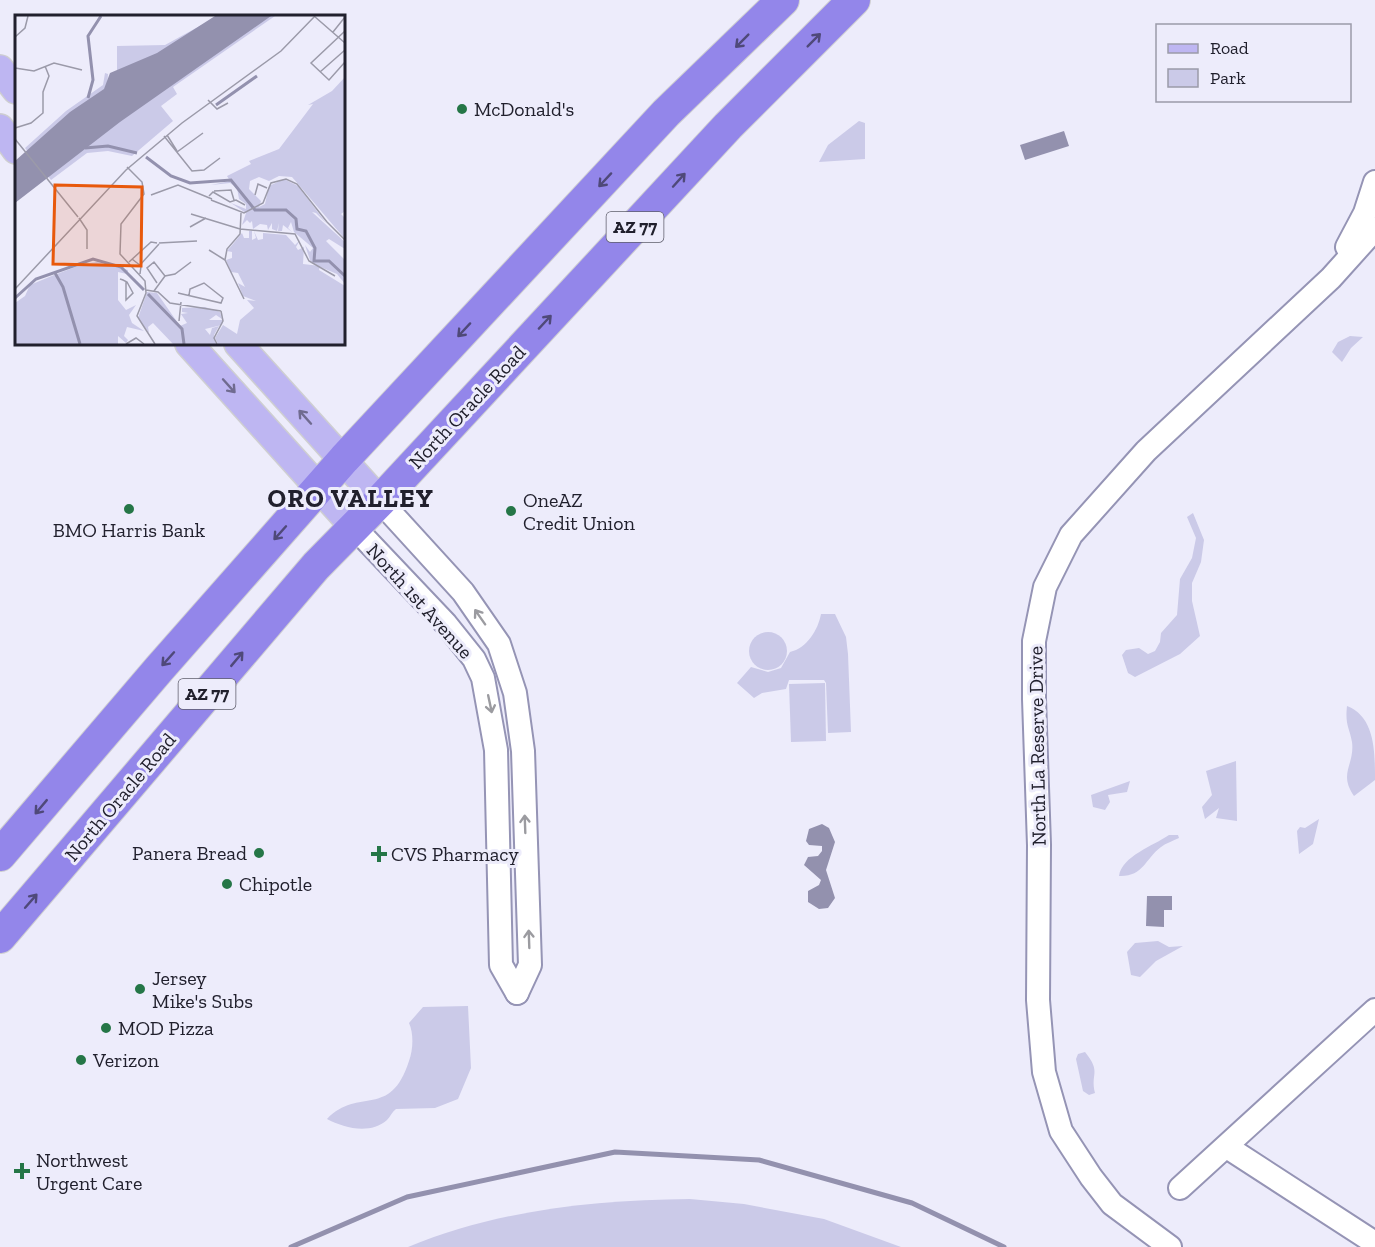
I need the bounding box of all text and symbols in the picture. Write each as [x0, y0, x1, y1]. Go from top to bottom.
inset map [15, 15, 345, 345]
legend [1156, 24, 1351, 102]
one-way arrow [807, 33, 822, 47]
one-way arrow [735, 34, 749, 49]
text: Road [1210, 37, 1249, 59]
text: Park [1210, 67, 1246, 89]
place label: McDonald's [474, 97, 574, 121]
marker: McDonald's [455, 102, 469, 116]
one-way arrow [598, 172, 612, 187]
one-way arrow [672, 173, 686, 188]
road number: AZ 77 [606, 212, 664, 242]
one-way arrow [538, 315, 552, 330]
one-way arrow [457, 322, 472, 337]
street label: North Oracle Road [404, 340, 530, 474]
one-way arrow [222, 379, 236, 394]
one-way arrow [297, 409, 312, 424]
district label: ORO VALLEY [268, 482, 434, 514]
place label: OneAZ Credit Union [523, 488, 635, 535]
marker: BMO Harris Bank [122, 502, 136, 516]
marker: OneAZ Credit Union [504, 504, 518, 518]
place label: BMO Harris Bank [53, 518, 206, 542]
one-way arrow [273, 525, 287, 540]
street label: North 1st Avenue [362, 538, 478, 664]
one-way arrow [474, 609, 487, 626]
street label: North La Reserve Drive [1023, 646, 1051, 846]
one-way arrow [161, 651, 175, 666]
one-way arrow [230, 652, 244, 667]
road number: AZ 77 [178, 679, 236, 709]
one-way arrow [484, 694, 496, 713]
street label: North Oracle Road [59, 728, 181, 866]
one-way arrow [34, 799, 47, 815]
one-way arrow [520, 815, 531, 835]
place label: Panera Bread [132, 841, 247, 865]
place label: CVS Pharmacy [391, 842, 520, 866]
marker: Panera Bread [252, 846, 266, 860]
marker: CVS Pharmacy [372, 847, 386, 861]
place label: Chipotle [239, 872, 312, 896]
marker: Chipotle [220, 877, 234, 891]
one-way arrow [25, 893, 38, 909]
one-way arrow [524, 930, 535, 950]
place label: Jersey Mike's Subs [152, 966, 253, 1013]
marker: Jersey Mike's Subs [133, 982, 147, 996]
place label: MOD Pizza [118, 1016, 214, 1040]
marker: MOD Pizza [99, 1021, 113, 1035]
place label: Verizon [92, 1048, 160, 1072]
marker: Verizon [74, 1053, 88, 1067]
place label: Northwest Urgent Care [36, 1148, 142, 1195]
marker: Northwest Urgent Care [13, 1162, 31, 1180]

